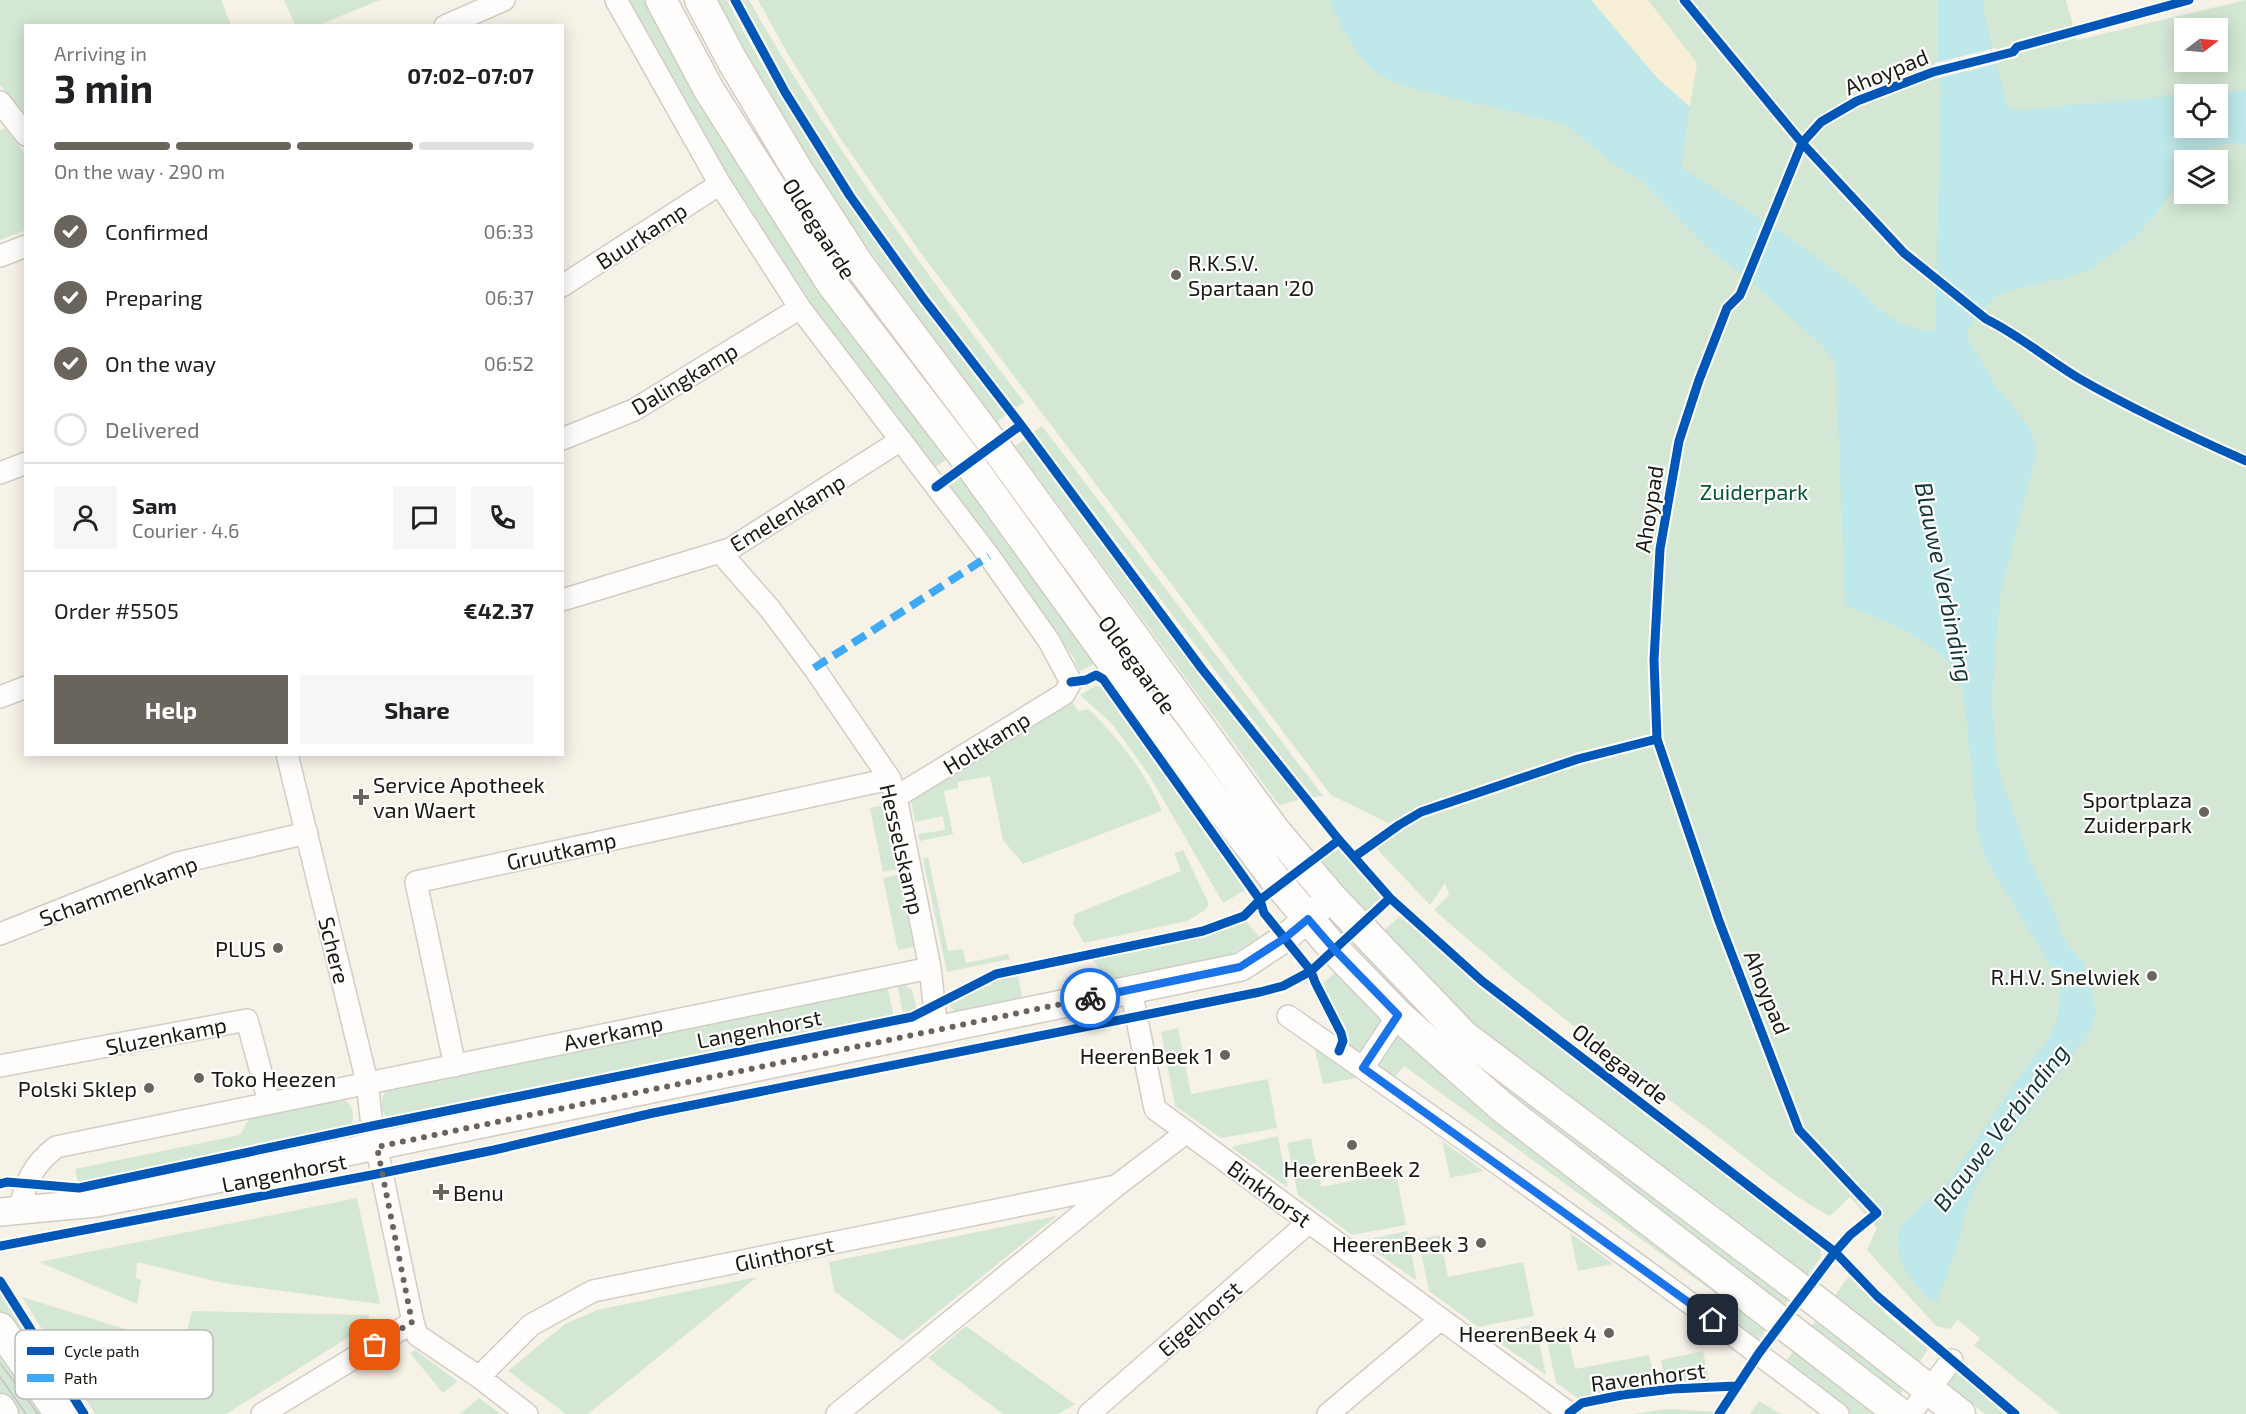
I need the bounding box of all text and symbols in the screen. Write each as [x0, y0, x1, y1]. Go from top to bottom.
north arrow [2174, 18, 2228, 72]
map controls [2174, 18, 2228, 204]
text: Arriving in [54, 41, 147, 65]
street label: Ahoypad [1840, 42, 1932, 100]
text: 07:02–07:07 [407, 62, 534, 88]
text: 3 min [54, 64, 153, 111]
button: locate [2174, 84, 2228, 138]
button: layers [2174, 150, 2228, 204]
text: On the way · 290 m [54, 159, 225, 183]
street label: Oldegaarde [778, 173, 862, 283]
street label: Buurkamp [591, 196, 691, 274]
icon: check [54, 215, 87, 248]
text: Confirmed [105, 218, 209, 244]
text: 06:33 [484, 219, 534, 243]
place label: R.K.S.V. Spartaan '20 [1188, 249, 1314, 300]
marker: R.K.S.V. Spartaan '20 [1169, 268, 1183, 282]
icon: check [54, 281, 87, 314]
text: Preparing [105, 284, 203, 310]
text: 06:37 [484, 285, 534, 309]
street label: Dalingkamp [626, 336, 742, 420]
icon: check [54, 347, 87, 380]
text: On the way [105, 350, 216, 376]
text: 06:52 [484, 351, 534, 375]
text: Delivered [105, 416, 200, 442]
street label: Ahoypad [1628, 464, 1668, 554]
street label: Emelenkamp [725, 467, 849, 557]
park label: Zuiderpark [1700, 478, 1808, 504]
water label: Blauwe Verbinding [1910, 479, 1980, 685]
button: person [54, 486, 117, 549]
button: chat [393, 486, 456, 549]
button: phone [471, 486, 534, 549]
text: Sam [132, 492, 177, 518]
text: Courier · 4.6 [132, 518, 239, 542]
text: Order #5505 [54, 597, 179, 623]
text: €42.37 [464, 597, 534, 623]
street label: Oldegaarde [1094, 610, 1182, 718]
button: Help [54, 675, 288, 744]
button: Share [300, 675, 534, 744]
street label: Holtkamp [938, 705, 1034, 779]
place label: Service Apotheek van Waert [373, 771, 545, 822]
street label: Hesselskamp [875, 781, 931, 917]
place label: Sportplaza Zuiderpark [2083, 786, 2192, 837]
marker: Service Apotheek van Waert [354, 790, 368, 804]
marker: Sportplaza Zuiderpark [2197, 805, 2211, 819]
street label: Gruutkamp [504, 826, 618, 874]
street label: Schammenkamp [35, 849, 201, 931]
street label: Schere [314, 914, 356, 986]
place label: PLUS [215, 935, 266, 961]
marker: PLUS [271, 941, 285, 955]
street label: Ahoypad [1739, 946, 1797, 1038]
place label: R.H.V. Snelwiek [1991, 963, 2140, 989]
courier [1060, 968, 1120, 1028]
marker: R.H.V. Snelwiek [2145, 969, 2159, 983]
icon: bike [1074, 982, 1107, 1015]
street label: Langenhorst [694, 1003, 824, 1053]
street label: Averkamp [561, 1009, 665, 1055]
street label: Sluzenkamp [103, 1011, 229, 1059]
street label: Oldegaarde [1568, 1017, 1674, 1109]
water label: Blauwe Verbinding [1926, 1038, 2074, 1216]
place label: HeerenBeek 1 [1080, 1042, 1213, 1068]
marker: HeerenBeek 1 [1218, 1048, 1232, 1062]
place label: Toko Heezen [211, 1065, 336, 1091]
marker: Toko Heezen [192, 1071, 206, 1085]
place label: Polski Sklep [18, 1075, 137, 1101]
marker: Polski Sklep [142, 1081, 156, 1095]
marker: HeerenBeek 2 [1345, 1138, 1359, 1152]
street label: Langenhorst [219, 1147, 349, 1197]
street label: Binkhorst [1223, 1154, 1317, 1232]
place label: HeerenBeek 2 [1284, 1155, 1420, 1181]
place label: Benu [453, 1179, 504, 1205]
marker: Benu [434, 1185, 448, 1199]
street label: Glinthorst [732, 1230, 836, 1276]
place label: HeerenBeek 3 [1332, 1230, 1469, 1256]
marker: HeerenBeek 3 [1474, 1236, 1488, 1250]
street label: Eigelhorst [1152, 1275, 1246, 1361]
pin [1687, 1294, 1738, 1345]
icon: home [1696, 1303, 1729, 1336]
pin [349, 1319, 400, 1370]
place label: HeerenBeek 4 [1459, 1320, 1597, 1346]
marker: HeerenBeek 4 [1602, 1326, 1616, 1340]
icon: bag [358, 1328, 391, 1361]
legend [15, 1330, 213, 1399]
text: Cycle path [64, 1341, 140, 1360]
street label: Ravenhorst [1589, 1356, 1707, 1396]
text: Path [64, 1368, 98, 1387]

